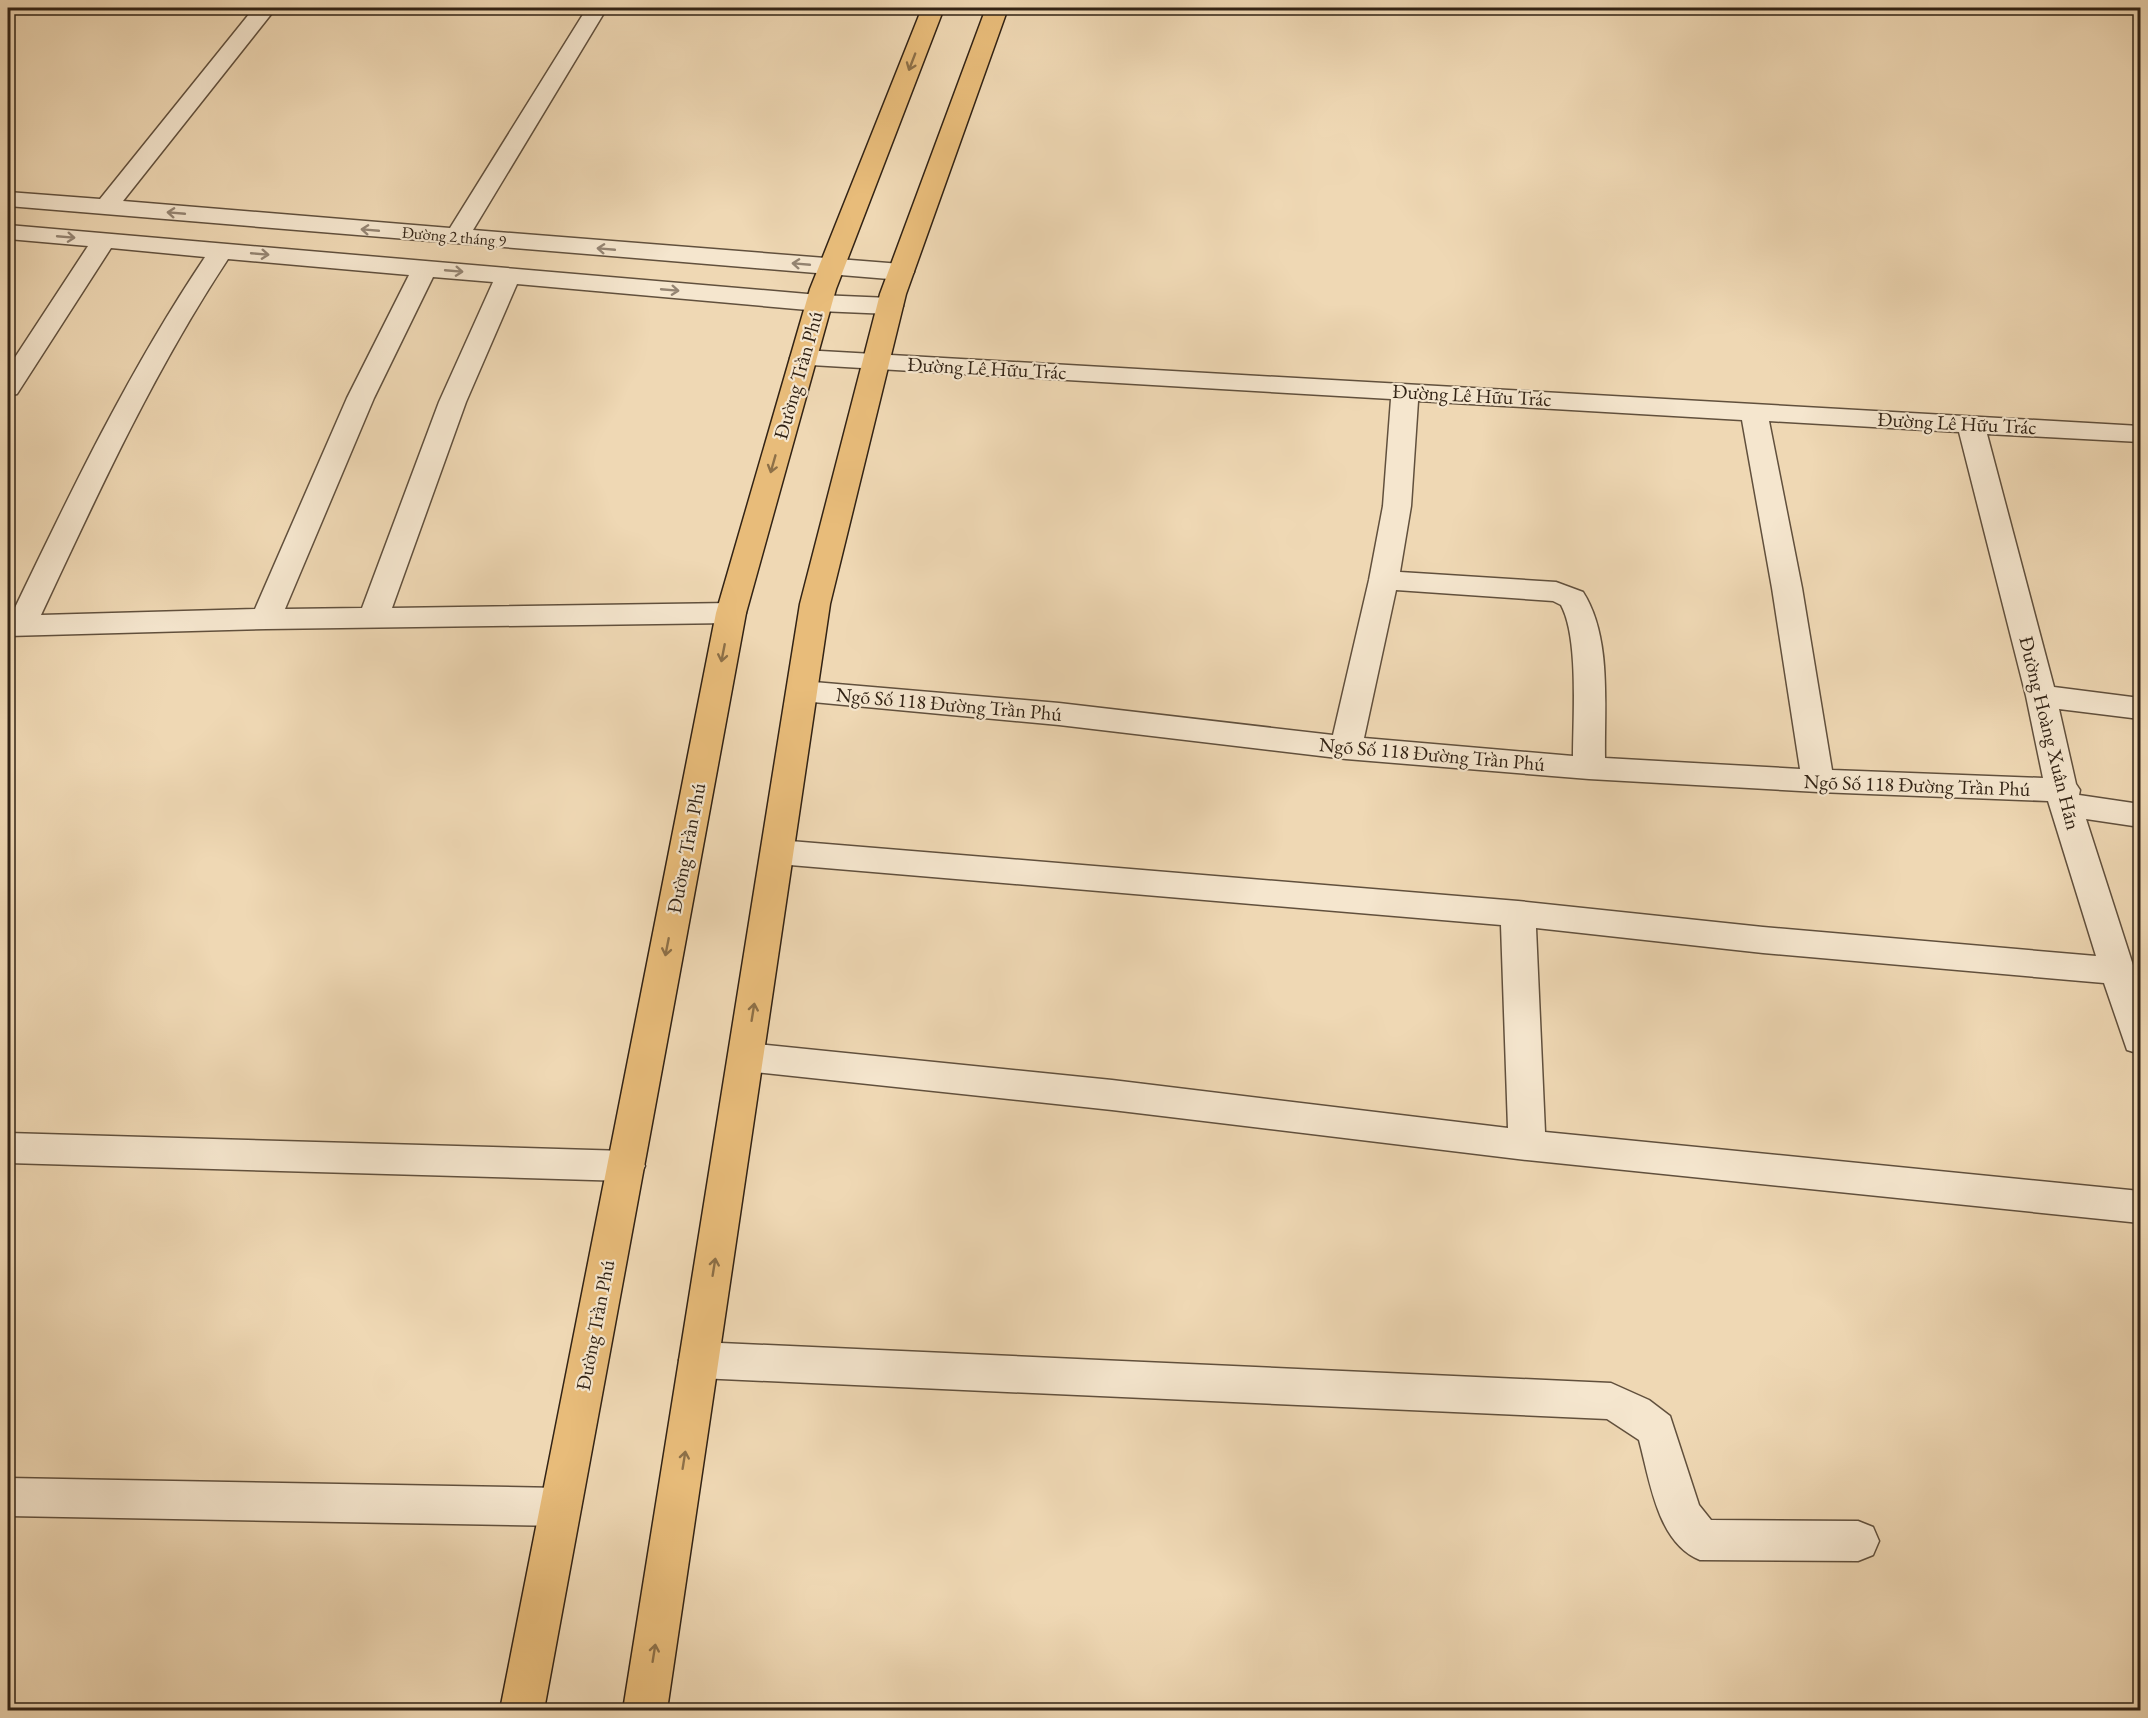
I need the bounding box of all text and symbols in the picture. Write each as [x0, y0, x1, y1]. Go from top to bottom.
one-way arrow [906, 52, 917, 71]
one-way arrow [166, 207, 186, 218]
street label: Đường 2 tháng 9 [401, 221, 507, 252]
one-way arrow [361, 224, 381, 235]
one-way arrow [55, 232, 75, 243]
one-way arrow [597, 243, 617, 254]
one-way arrow [250, 249, 270, 260]
one-way arrow [791, 258, 811, 269]
one-way arrow [444, 266, 464, 277]
one-way arrow [659, 284, 679, 295]
street label: Đường Trần Phú [767, 307, 829, 442]
street label: Đường Lê Hữu Trác [907, 351, 1067, 385]
street label: Đường Lê Hữu Trác [1392, 378, 1552, 412]
street label: Đường Lê Hữu Trác [1877, 406, 2037, 440]
one-way arrow [767, 454, 778, 473]
street label: Đường Hoàng Xuân Hãn [2013, 634, 2087, 833]
one-way arrow [717, 642, 728, 662]
street label: Ngõ Số 118 Đường Trần Phú [835, 681, 1063, 727]
street label: Ngõ Số 118 Đường Trần Phú [1318, 731, 1546, 777]
street label: Ngõ Số 118 Đường Trần Phú [1803, 768, 2031, 802]
street label: Đường Trần Phú [661, 780, 711, 915]
one-way arrow [661, 937, 672, 957]
one-way arrow [748, 1003, 759, 1023]
street label: Đường Trần Phú [570, 1257, 620, 1392]
one-way arrow [708, 1258, 719, 1278]
one-way arrow [678, 1451, 689, 1470]
one-way arrow [649, 1643, 660, 1663]

